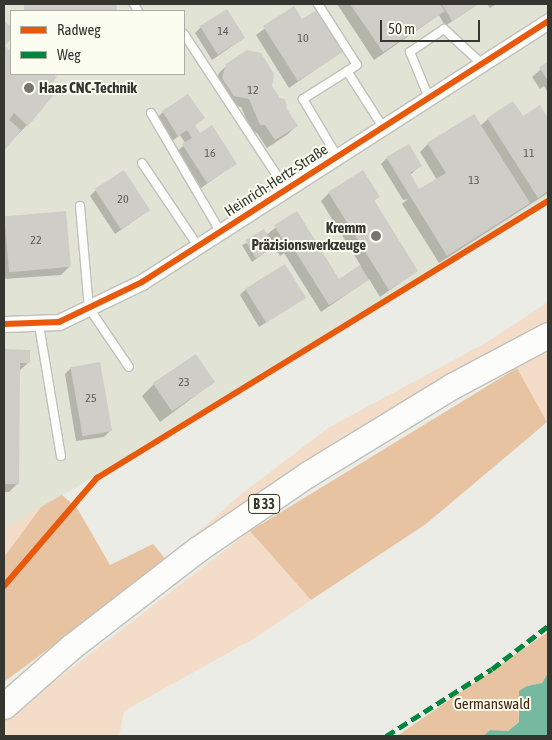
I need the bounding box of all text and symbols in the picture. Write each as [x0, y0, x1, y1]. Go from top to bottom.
legend [10, 10, 185, 75]
scale bar [382, 10, 482, 42]
text: 50 m [388, 20, 415, 37]
text: Radweg [57, 21, 101, 38]
house number: 14 [217, 25, 229, 39]
house number: 10 [297, 32, 309, 46]
text: Weg [57, 46, 81, 63]
place label: Haas CNC-Technik [39, 79, 137, 97]
marker: Haas CNC-Technik [23, 82, 35, 94]
house number: 12 [247, 84, 259, 98]
street label: Heinrich-Hertz-Straße [221, 140, 331, 220]
house number: 16 [204, 147, 216, 161]
house number: 11 [523, 147, 535, 161]
house number: 13 [468, 174, 480, 188]
house number: 20 [117, 193, 129, 207]
place label: Kremm Präzisionswerkzeuge [251, 218, 366, 253]
marker: Kremm Präzisionswerkzeuge [370, 230, 382, 242]
house number: 22 [30, 234, 42, 248]
house number: 23 [178, 376, 190, 390]
house number: 25 [85, 392, 97, 406]
road number: B 33 [248, 492, 280, 516]
park label: Germanswald [454, 695, 530, 713]

